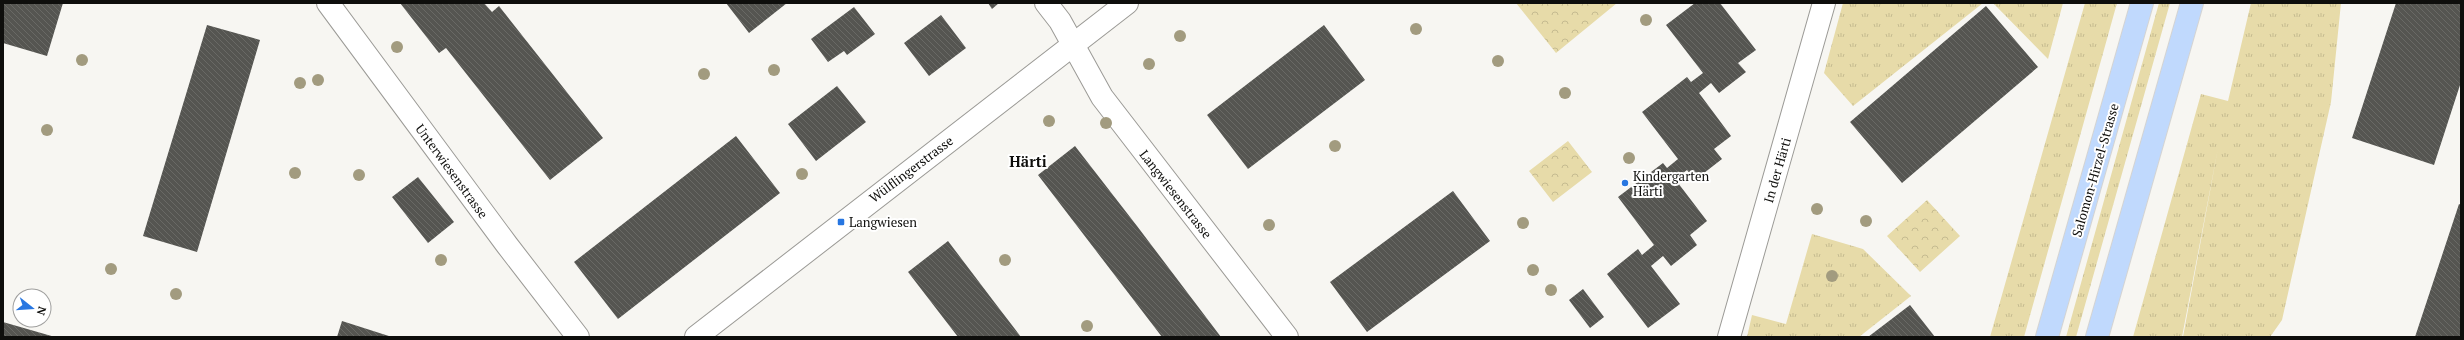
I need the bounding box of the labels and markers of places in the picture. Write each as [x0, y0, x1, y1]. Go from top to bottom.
place label: Kindergarten Härti [1633, 167, 1710, 200]
marker: Kindergarten Härti [1620, 178, 1630, 188]
place label: Langwiesen [849, 213, 917, 231]
marker: Langwiesen [836, 217, 846, 227]

